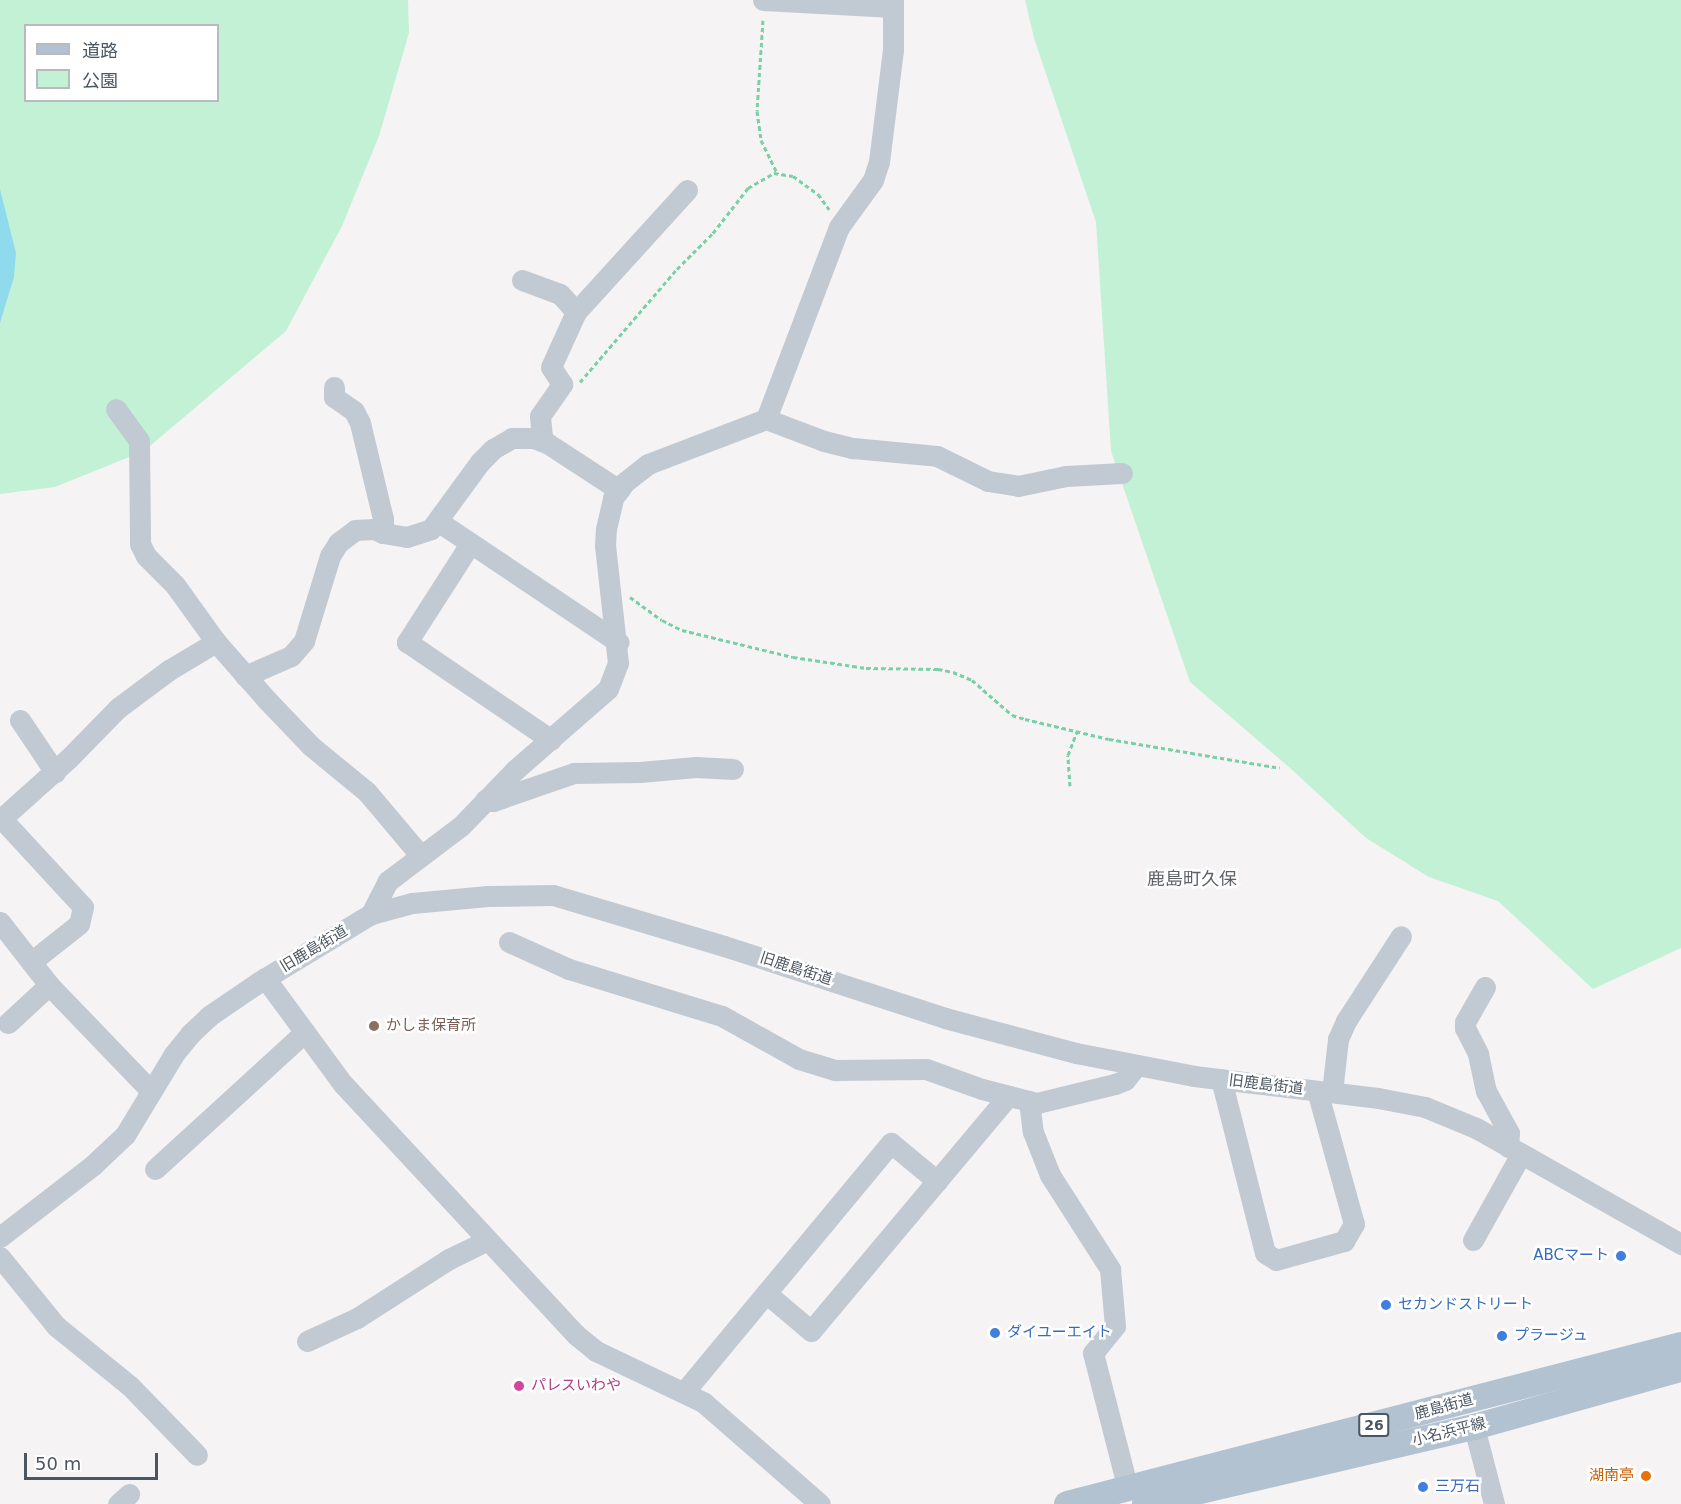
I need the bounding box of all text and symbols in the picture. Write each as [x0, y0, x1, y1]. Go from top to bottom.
legend [24, 24, 219, 102]
text: 道路 [82, 40, 118, 61]
text: 公園 [82, 70, 118, 91]
district label: 鹿島町久保 [1147, 868, 1237, 890]
street label: 旧鹿島街道 [277, 922, 351, 976]
street label: 旧鹿島街道 [758, 949, 834, 989]
place label: かしま保育所 [386, 1017, 476, 1035]
marker: かしま保育所 [367, 1019, 381, 1033]
street label: 旧鹿島街道 [1228, 1071, 1304, 1099]
place label: ABCマート [1533, 1247, 1609, 1265]
marker: ABCマート [1614, 1249, 1628, 1263]
place label: セカンドストリート [1398, 1296, 1533, 1314]
marker: セカンドストリート [1379, 1298, 1393, 1312]
place label: ダイユーエイト [1007, 1324, 1112, 1342]
marker: ダイユーエイト [988, 1326, 1002, 1340]
place label: プラージュ [1514, 1327, 1589, 1345]
marker: プラージュ [1495, 1329, 1509, 1343]
place label: パレスいわや [531, 1377, 621, 1395]
marker: パレスいわや [512, 1379, 526, 1393]
street label: 鹿島街道 [1413, 1391, 1475, 1423]
road number: 26 [1358, 1414, 1390, 1436]
street label: 小名浜平線 [1410, 1414, 1488, 1450]
scale bar [27, 1441, 160, 1479]
text: 50 m [35, 1453, 81, 1474]
place label: 湖南亭 [1589, 1467, 1634, 1485]
marker: 湖南亭 [1639, 1469, 1653, 1483]
place label: 三万石 [1435, 1478, 1480, 1496]
marker: 三万石 [1416, 1480, 1430, 1494]

